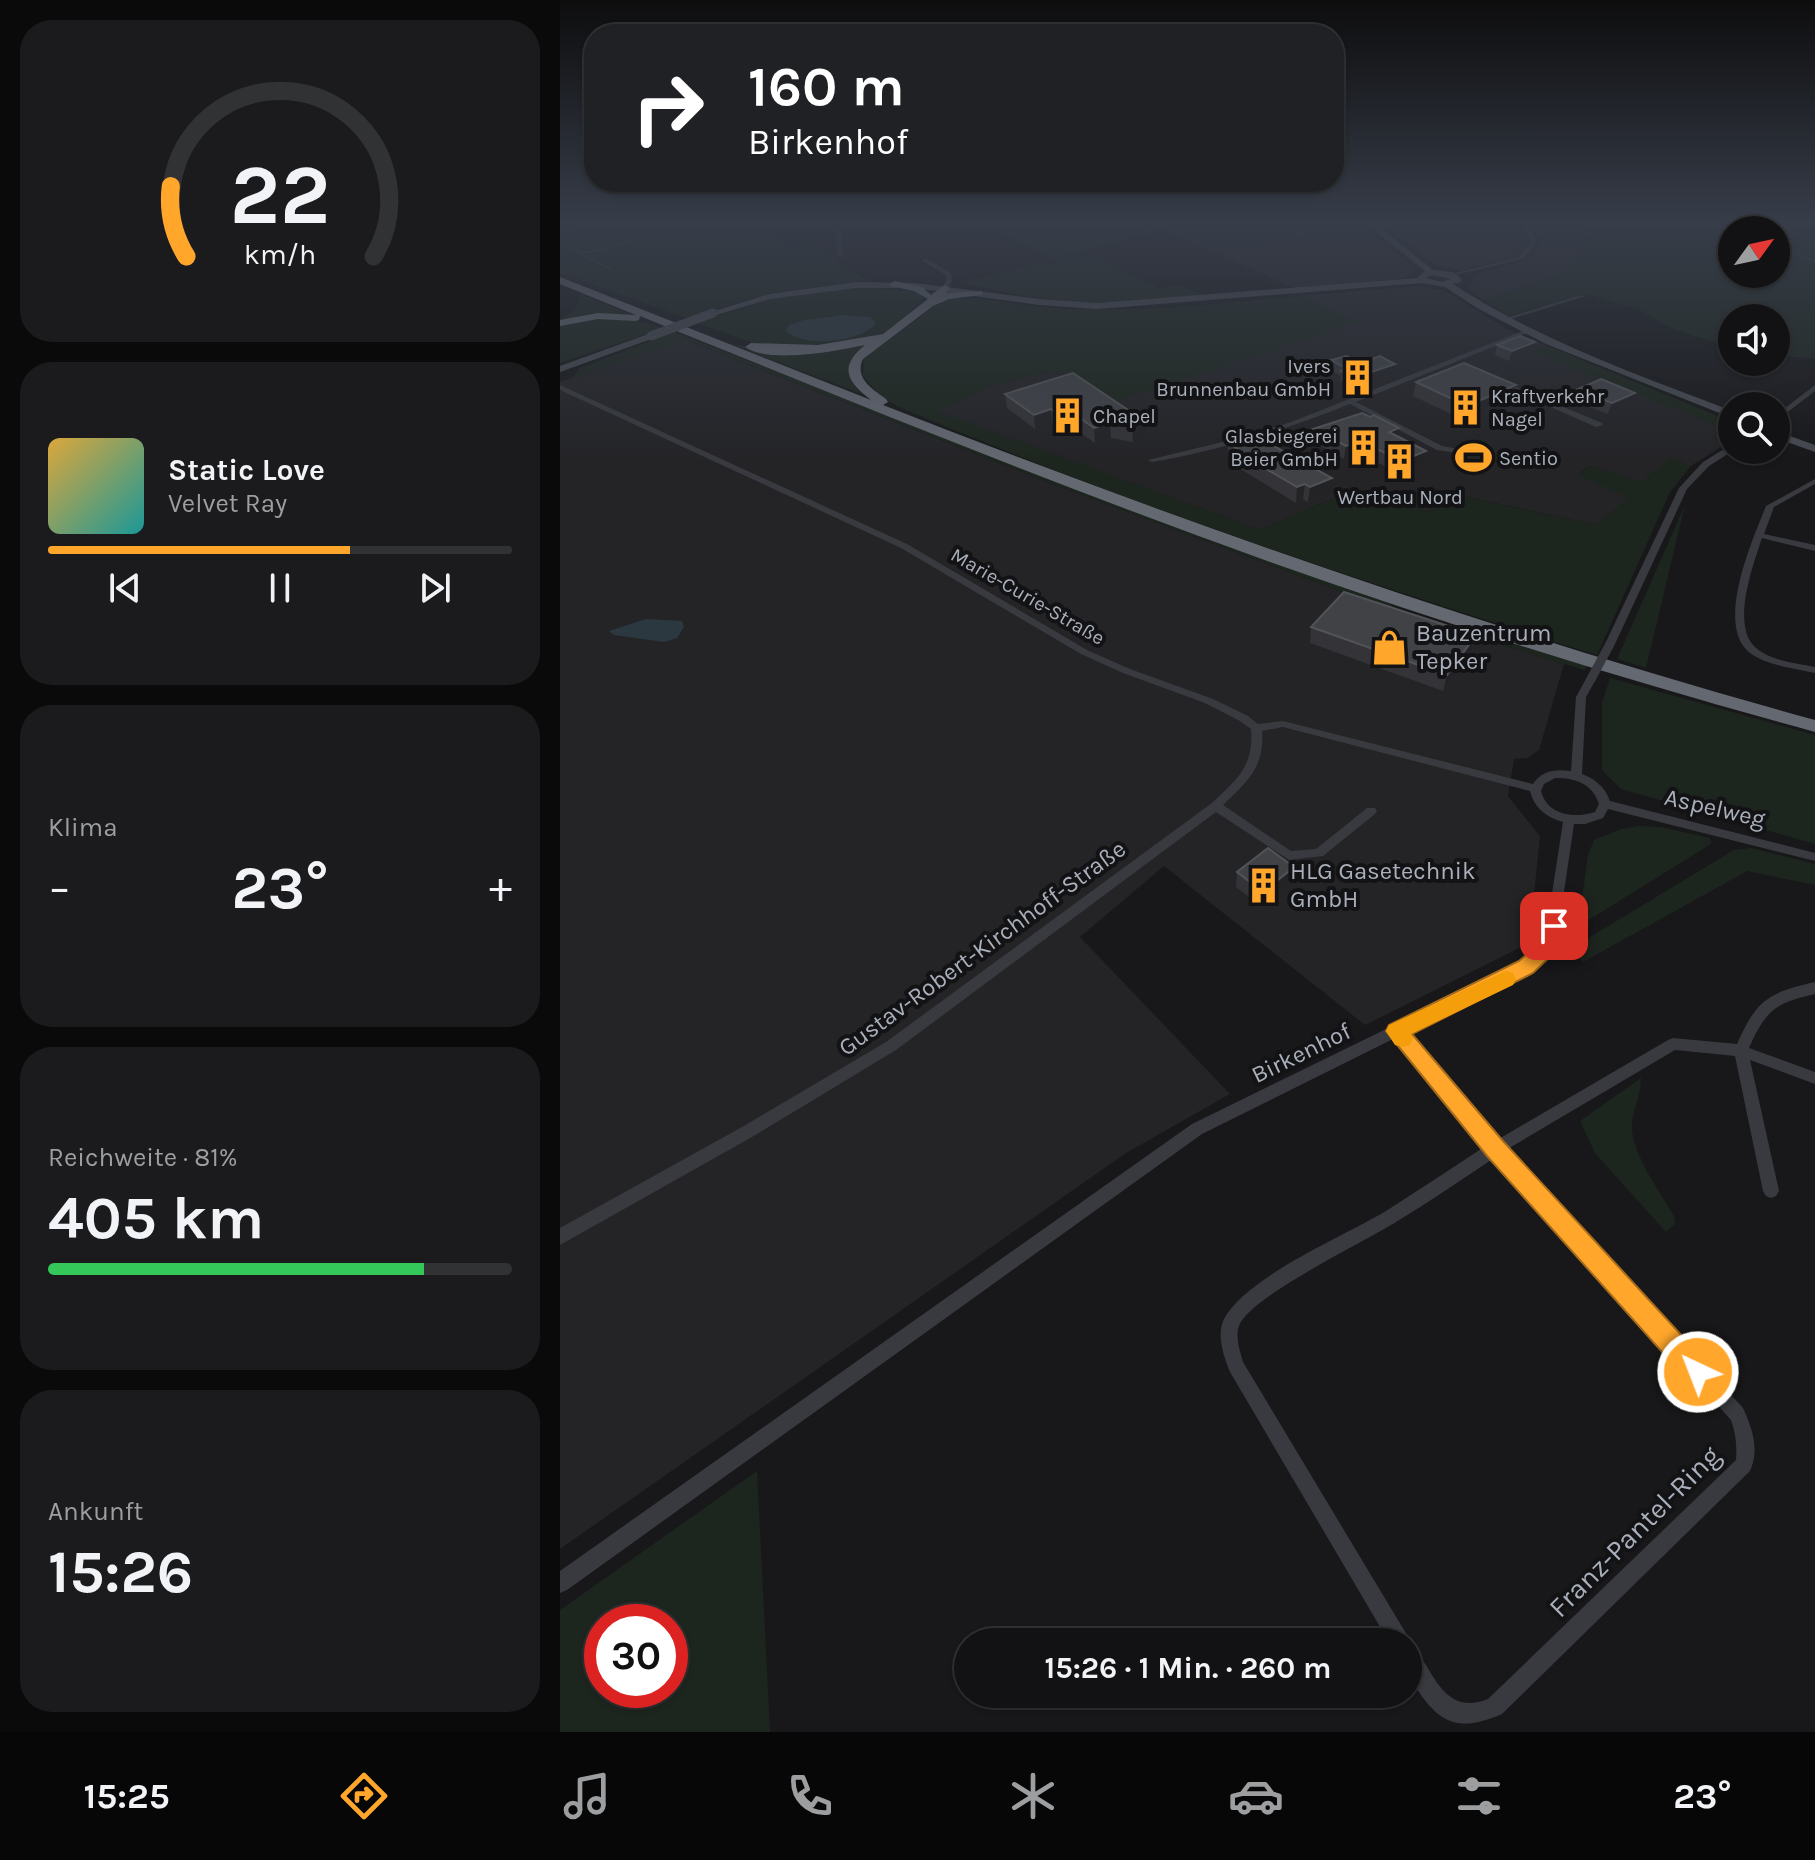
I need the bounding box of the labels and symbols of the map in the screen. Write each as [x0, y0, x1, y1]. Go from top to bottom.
north arrow [1718, 216, 1790, 288]
place label: Ivers Brunnenbau GmbH [1156, 355, 1331, 401]
building icon: Ivers Brunnenbau GmbH [1338, 358, 1376, 396]
place label: Kraftverkehr Nagel [1491, 385, 1605, 431]
building icon: Kraftverkehr Nagel [1446, 389, 1484, 427]
building icon: Chapel [1048, 397, 1086, 435]
place label: Chapel [1093, 405, 1156, 428]
place label: Glasbiegerei Beier GmbH [1225, 425, 1338, 471]
building icon: Glasbiegerei Beier GmbH [1345, 429, 1383, 467]
sports icon: Sentio [1454, 439, 1492, 477]
building icon: Wertbau Nord [1381, 443, 1419, 481]
place label: Sentio [1499, 447, 1558, 470]
place label: Wertbau Nord [1337, 486, 1463, 509]
street label: Marie-Curie-Straße [947, 543, 1109, 650]
place label: Bauzentrum Tepker [1416, 619, 1552, 675]
shop icon: Bauzentrum Tepker [1371, 628, 1409, 666]
street label: Aspelweg [1662, 783, 1769, 833]
street label: Gustav-Robert-Kirchhoff-Straße [833, 834, 1131, 1062]
place label: HLG Gasetechnik GmbH [1290, 857, 1475, 913]
building icon: HLG Gasetechnik GmbH [1245, 866, 1283, 904]
pin [1520, 892, 1588, 960]
street label: Birkenhof [1247, 1017, 1356, 1089]
position arrow [1656, 1330, 1740, 1414]
street label: Franz-Pantel-Ring [1542, 1439, 1727, 1624]
speed limit sign: 30 [584, 1604, 688, 1708]

